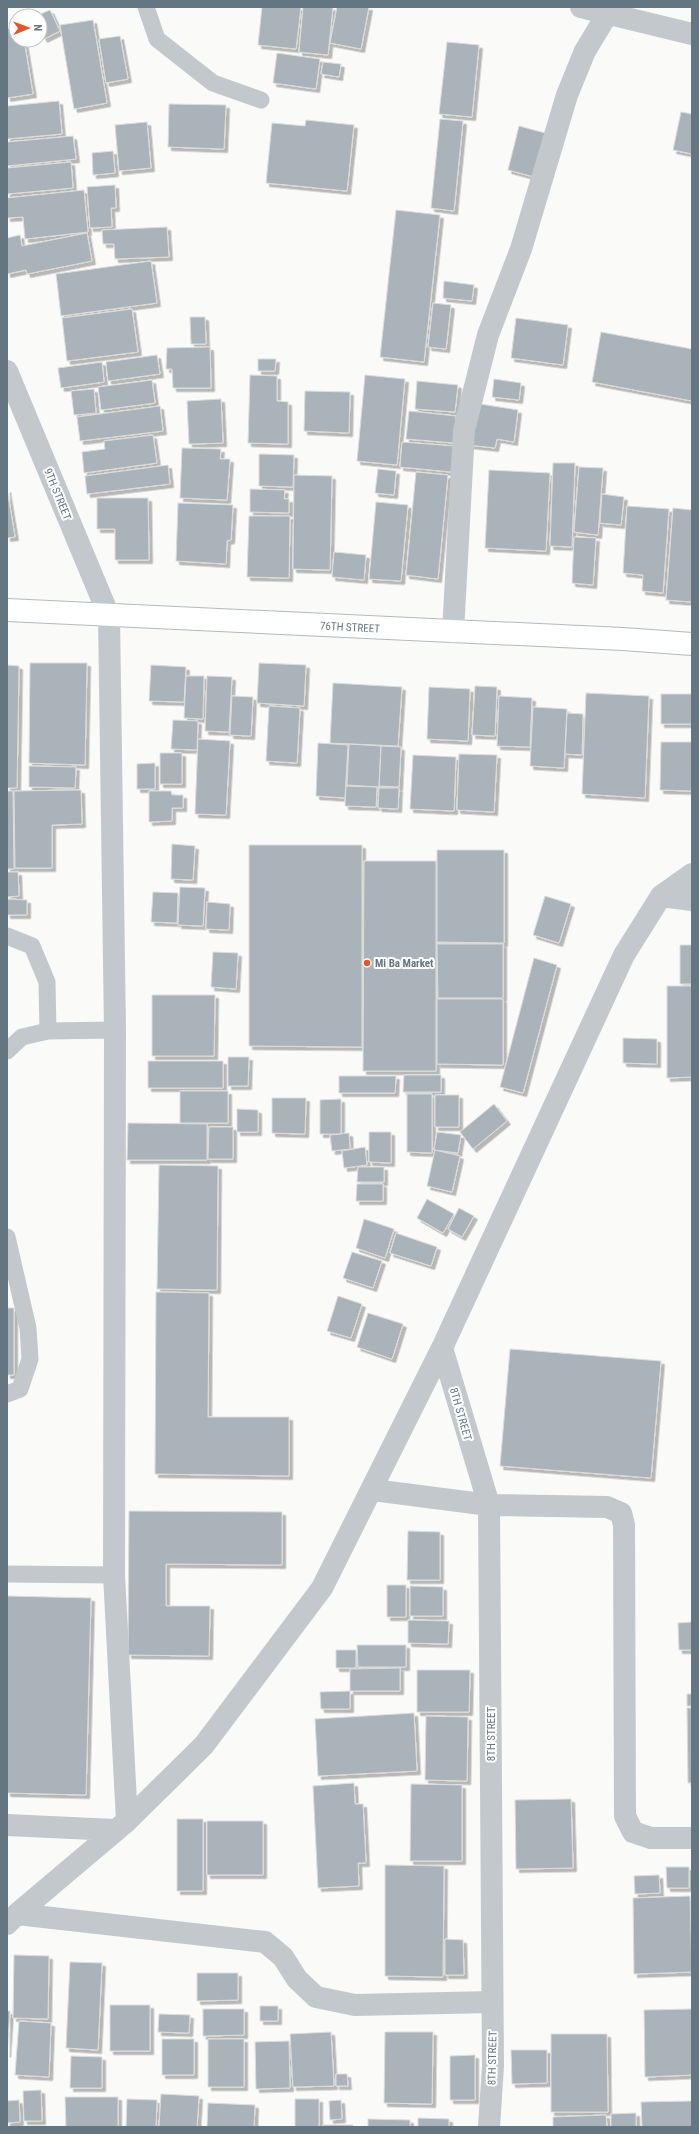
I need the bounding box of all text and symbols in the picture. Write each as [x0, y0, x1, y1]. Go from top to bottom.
north arrow [8, 8, 48, 48]
text: N [31, 24, 44, 32]
street label: 9TH STREET [41, 466, 74, 522]
street label: 76TH STREET [320, 619, 381, 636]
place label: Mi Ba Market [375, 957, 434, 970]
marker: Mi Ba Market [362, 958, 372, 968]
street label: 8TH STREET [447, 1386, 474, 1442]
street label: 8TH STREET [485, 1706, 498, 1761]
street label: 8TH STREET [486, 2030, 499, 2085]

